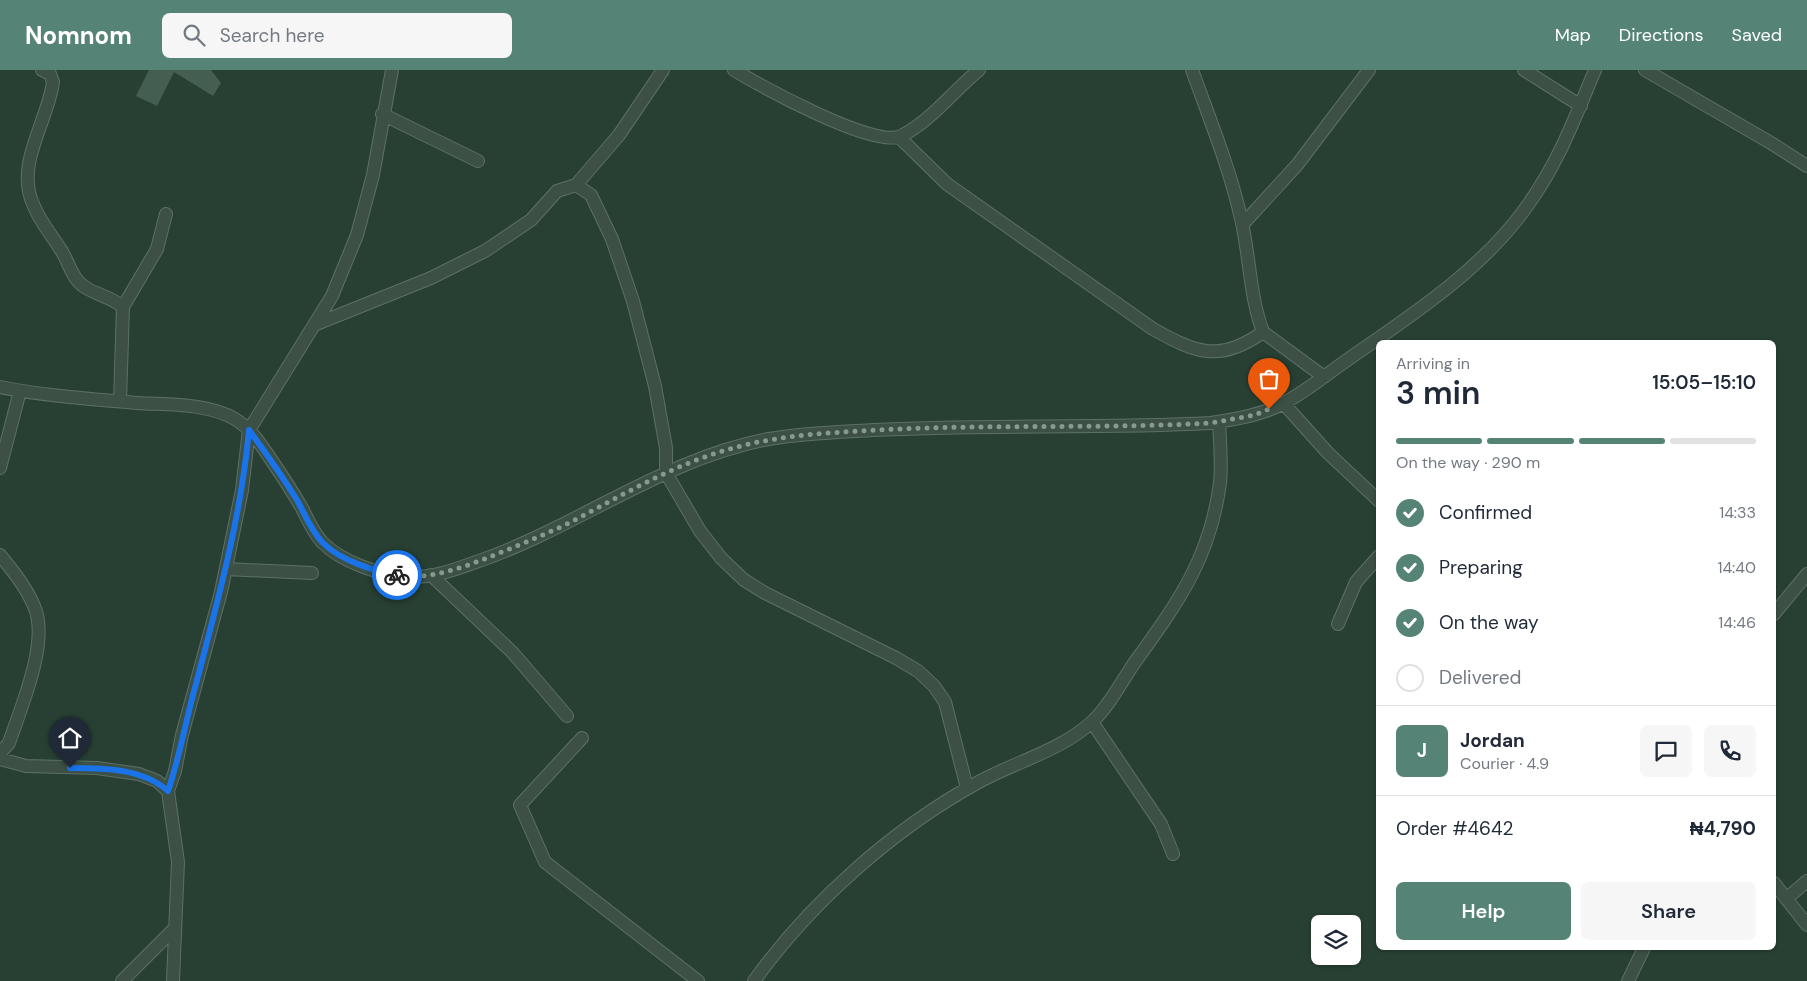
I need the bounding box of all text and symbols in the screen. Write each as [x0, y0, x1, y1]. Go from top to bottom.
search box [162, 13, 512, 58]
text: Nomnom [25, 20, 132, 51]
icon: search [180, 21, 208, 49]
text: Search here [220, 23, 325, 48]
text: Map [1555, 23, 1591, 47]
text: Directions [1619, 23, 1704, 47]
text: Saved [1732, 23, 1782, 47]
text: Arriving in [1396, 353, 1470, 374]
pin [1248, 358, 1290, 409]
icon: bag [1255, 365, 1283, 393]
text: 15:05–15:10 [1652, 370, 1756, 395]
text: 3 min [1396, 372, 1480, 414]
text: On the way · 290 m [1396, 452, 1540, 473]
icon: check [1396, 499, 1424, 527]
text: Confirmed [1439, 500, 1532, 525]
text: 14:33 [1719, 502, 1756, 523]
courier [372, 550, 422, 600]
icon: check [1396, 554, 1424, 582]
text: Preparing [1439, 555, 1523, 580]
text: 14:40 [1717, 557, 1756, 578]
icon: bike [383, 561, 411, 589]
icon: check [1396, 609, 1424, 637]
text: On the way [1439, 610, 1539, 635]
text: 14:46 [1718, 612, 1756, 633]
text: Delivered [1439, 665, 1521, 690]
pin [49, 717, 91, 768]
icon: home [56, 724, 84, 752]
button: chat [1640, 725, 1692, 777]
button: phone [1704, 725, 1756, 777]
text: Jordan [1460, 728, 1525, 753]
text: J [1417, 738, 1427, 763]
text: Courier · 4.9 [1460, 753, 1549, 774]
text: Order #4642 [1396, 816, 1513, 841]
text: ₦4,790 [1690, 816, 1756, 841]
button: Help [1396, 882, 1571, 940]
button: Share [1581, 882, 1756, 940]
map controls [1311, 915, 1361, 965]
button: layers [1311, 915, 1361, 965]

